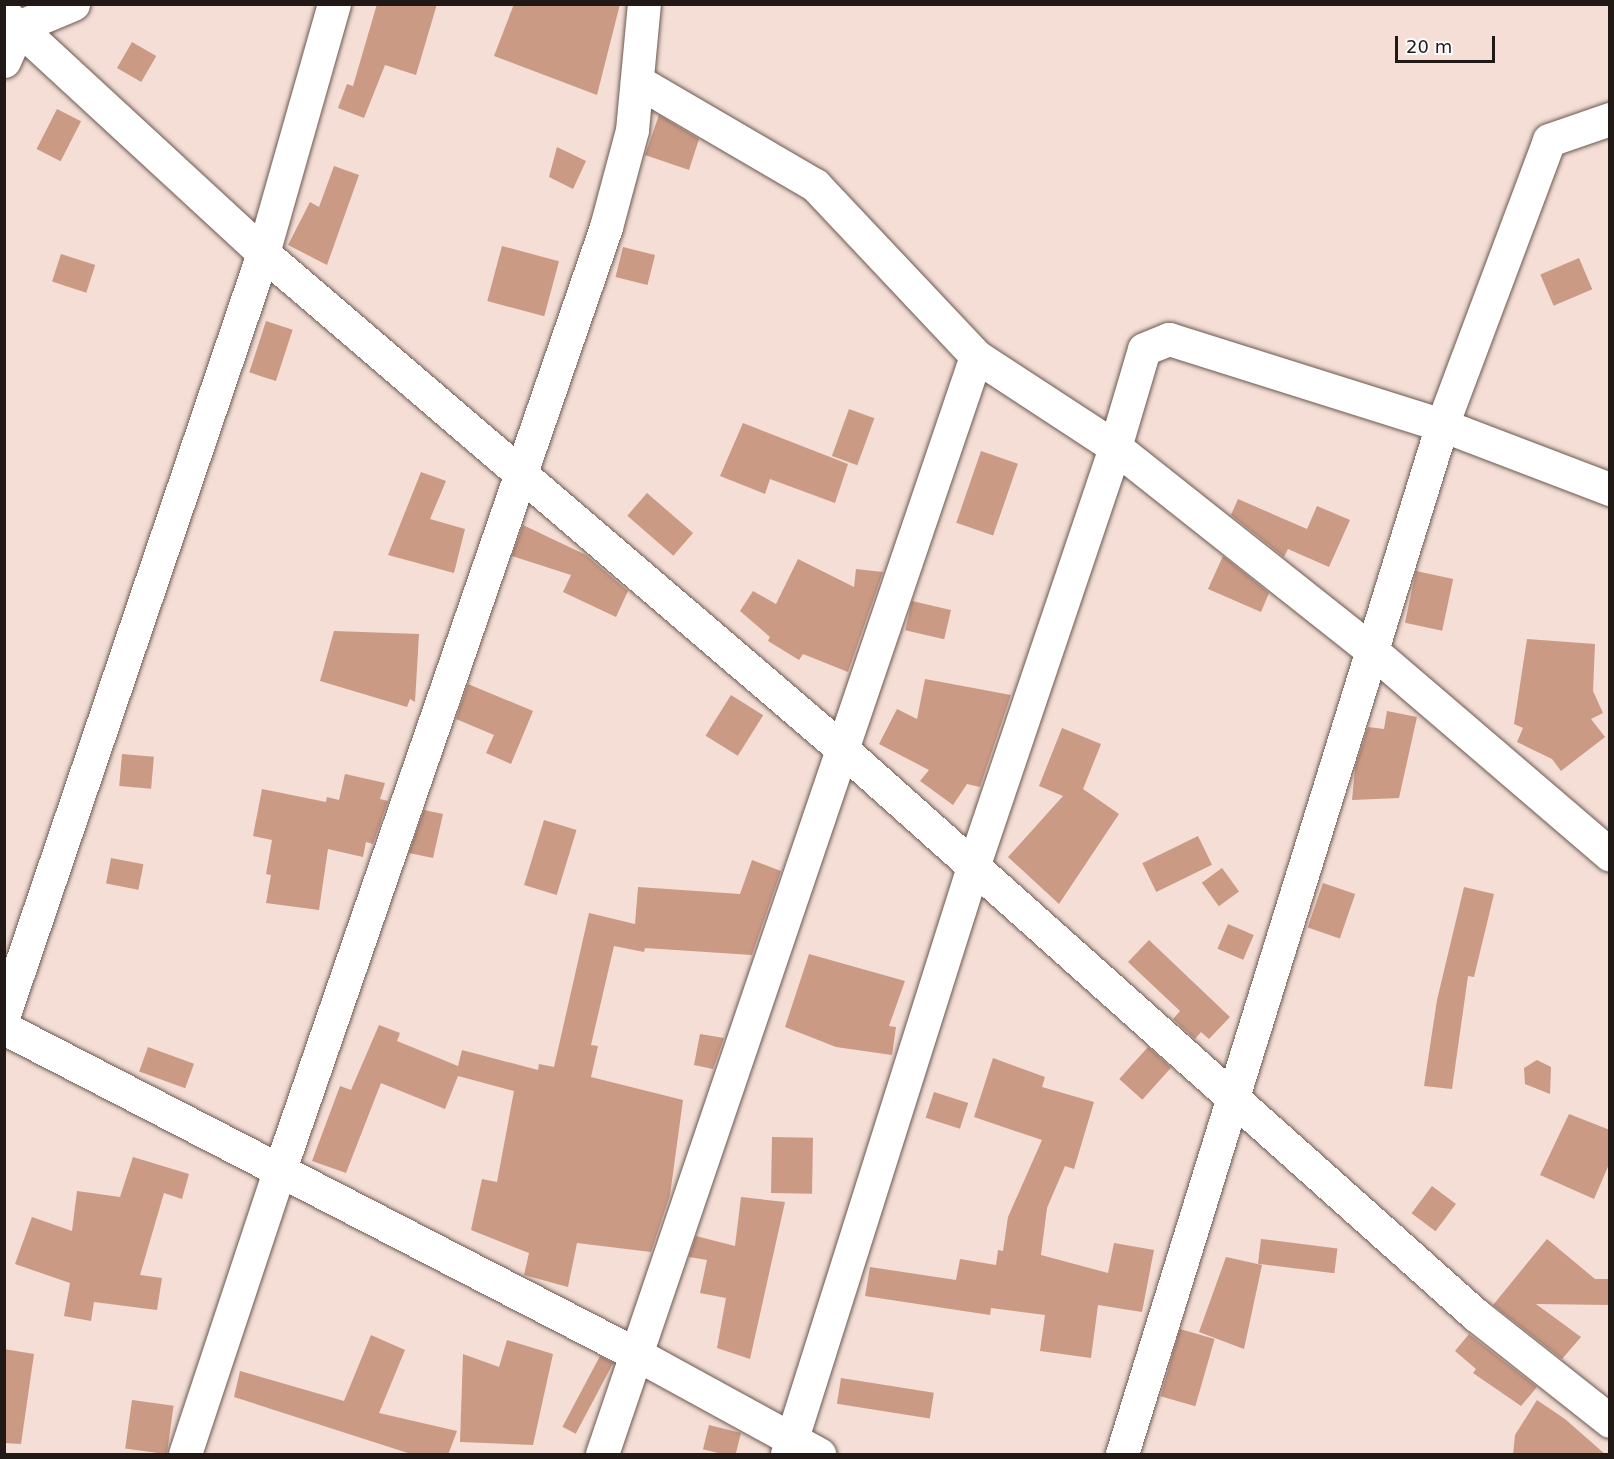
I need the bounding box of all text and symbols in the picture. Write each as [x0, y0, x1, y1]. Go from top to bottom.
scale bar [1398, 24, 1498, 62]
text: 20 m [1406, 36, 1452, 57]

